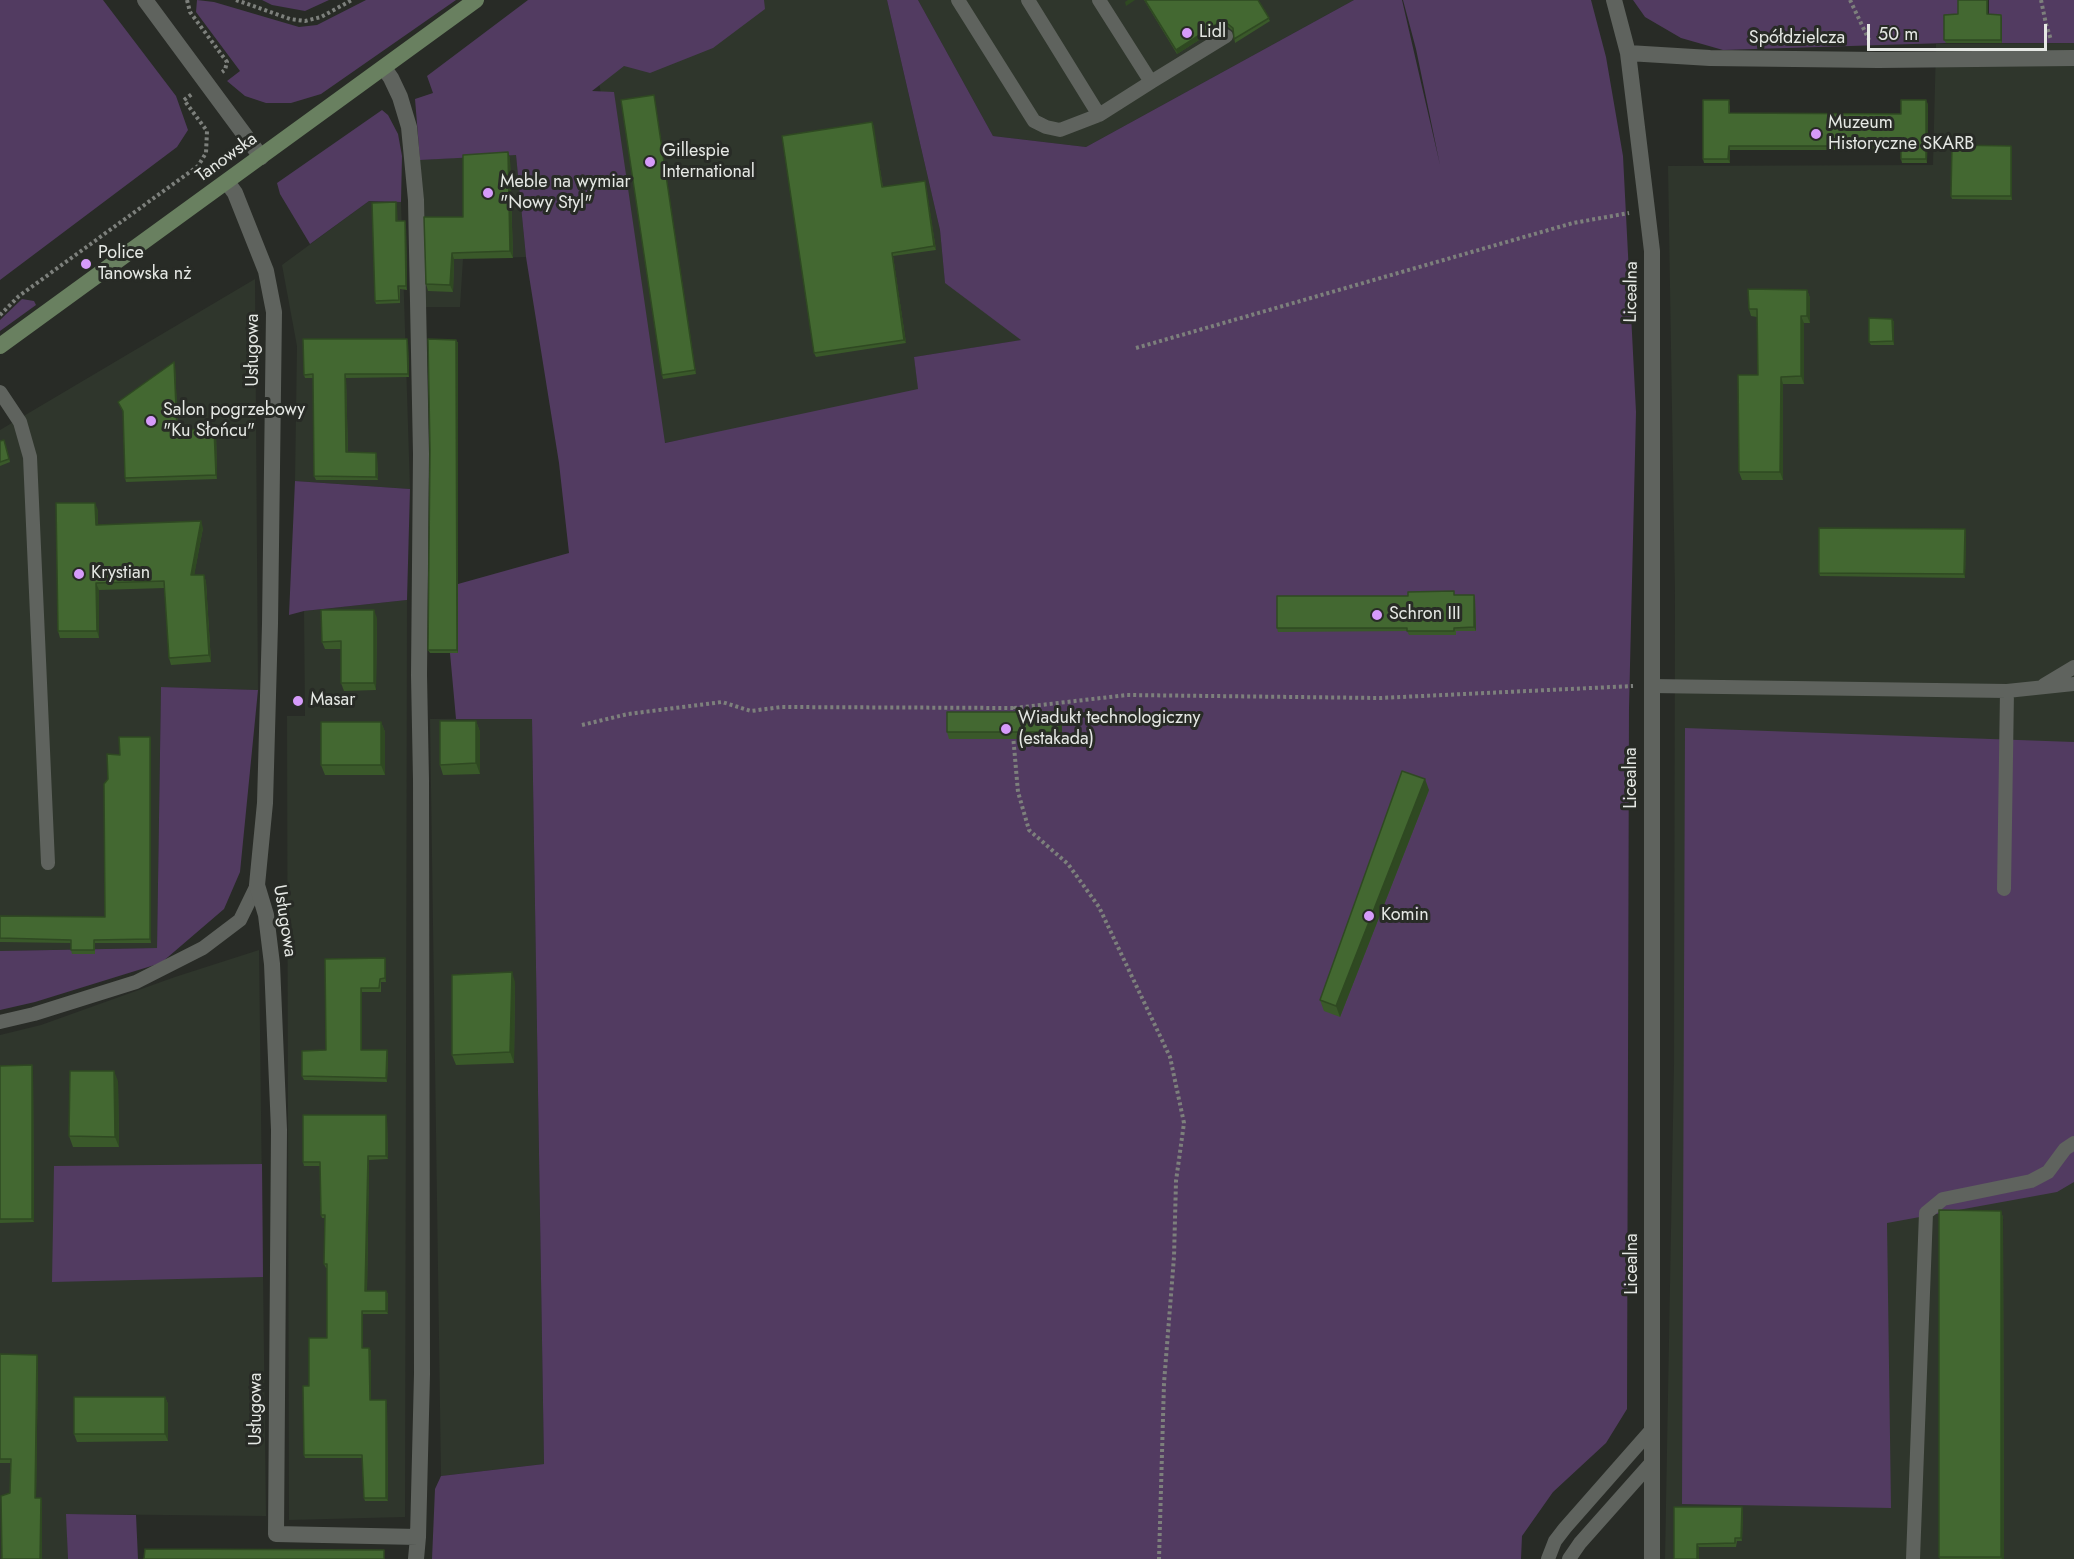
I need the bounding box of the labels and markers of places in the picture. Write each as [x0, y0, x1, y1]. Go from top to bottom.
place label: Lidl [1199, 22, 1226, 44]
marker: Lidl [1180, 26, 1194, 40]
place label: Muzeum Historyczne SKARB [1828, 113, 1974, 156]
marker: Muzeum Historyczne SKARB [1809, 127, 1823, 141]
place label: Gillespie International [662, 141, 755, 184]
marker: Gillespie International [643, 155, 657, 169]
place label: Meble na wymiar "Nowy Styl" [500, 172, 631, 214]
marker: Meble na wymiar "Nowy Styl" [481, 186, 495, 200]
place label: Police Tanowska nż [98, 243, 191, 286]
marker: Police Tanowska nż [79, 257, 93, 271]
place label: Salon pogrzebowy "Ku Słońcu" [163, 400, 305, 442]
marker: Salon pogrzebowy "Ku Słońcu" [144, 414, 158, 428]
place label: Krystian [91, 563, 150, 585]
marker: Krystian [72, 567, 86, 581]
place label: Schron III [1389, 604, 1461, 626]
marker: Schron III [1370, 608, 1384, 622]
place label: Masar [310, 690, 355, 712]
marker: Masar [291, 694, 305, 708]
place label: Wiadukt technologiczny (estakada) [1018, 708, 1201, 750]
marker: Wiadukt technologiczny (estakada) [999, 722, 1013, 736]
place label: Komin [1381, 905, 1429, 927]
marker: Komin [1362, 909, 1376, 923]

